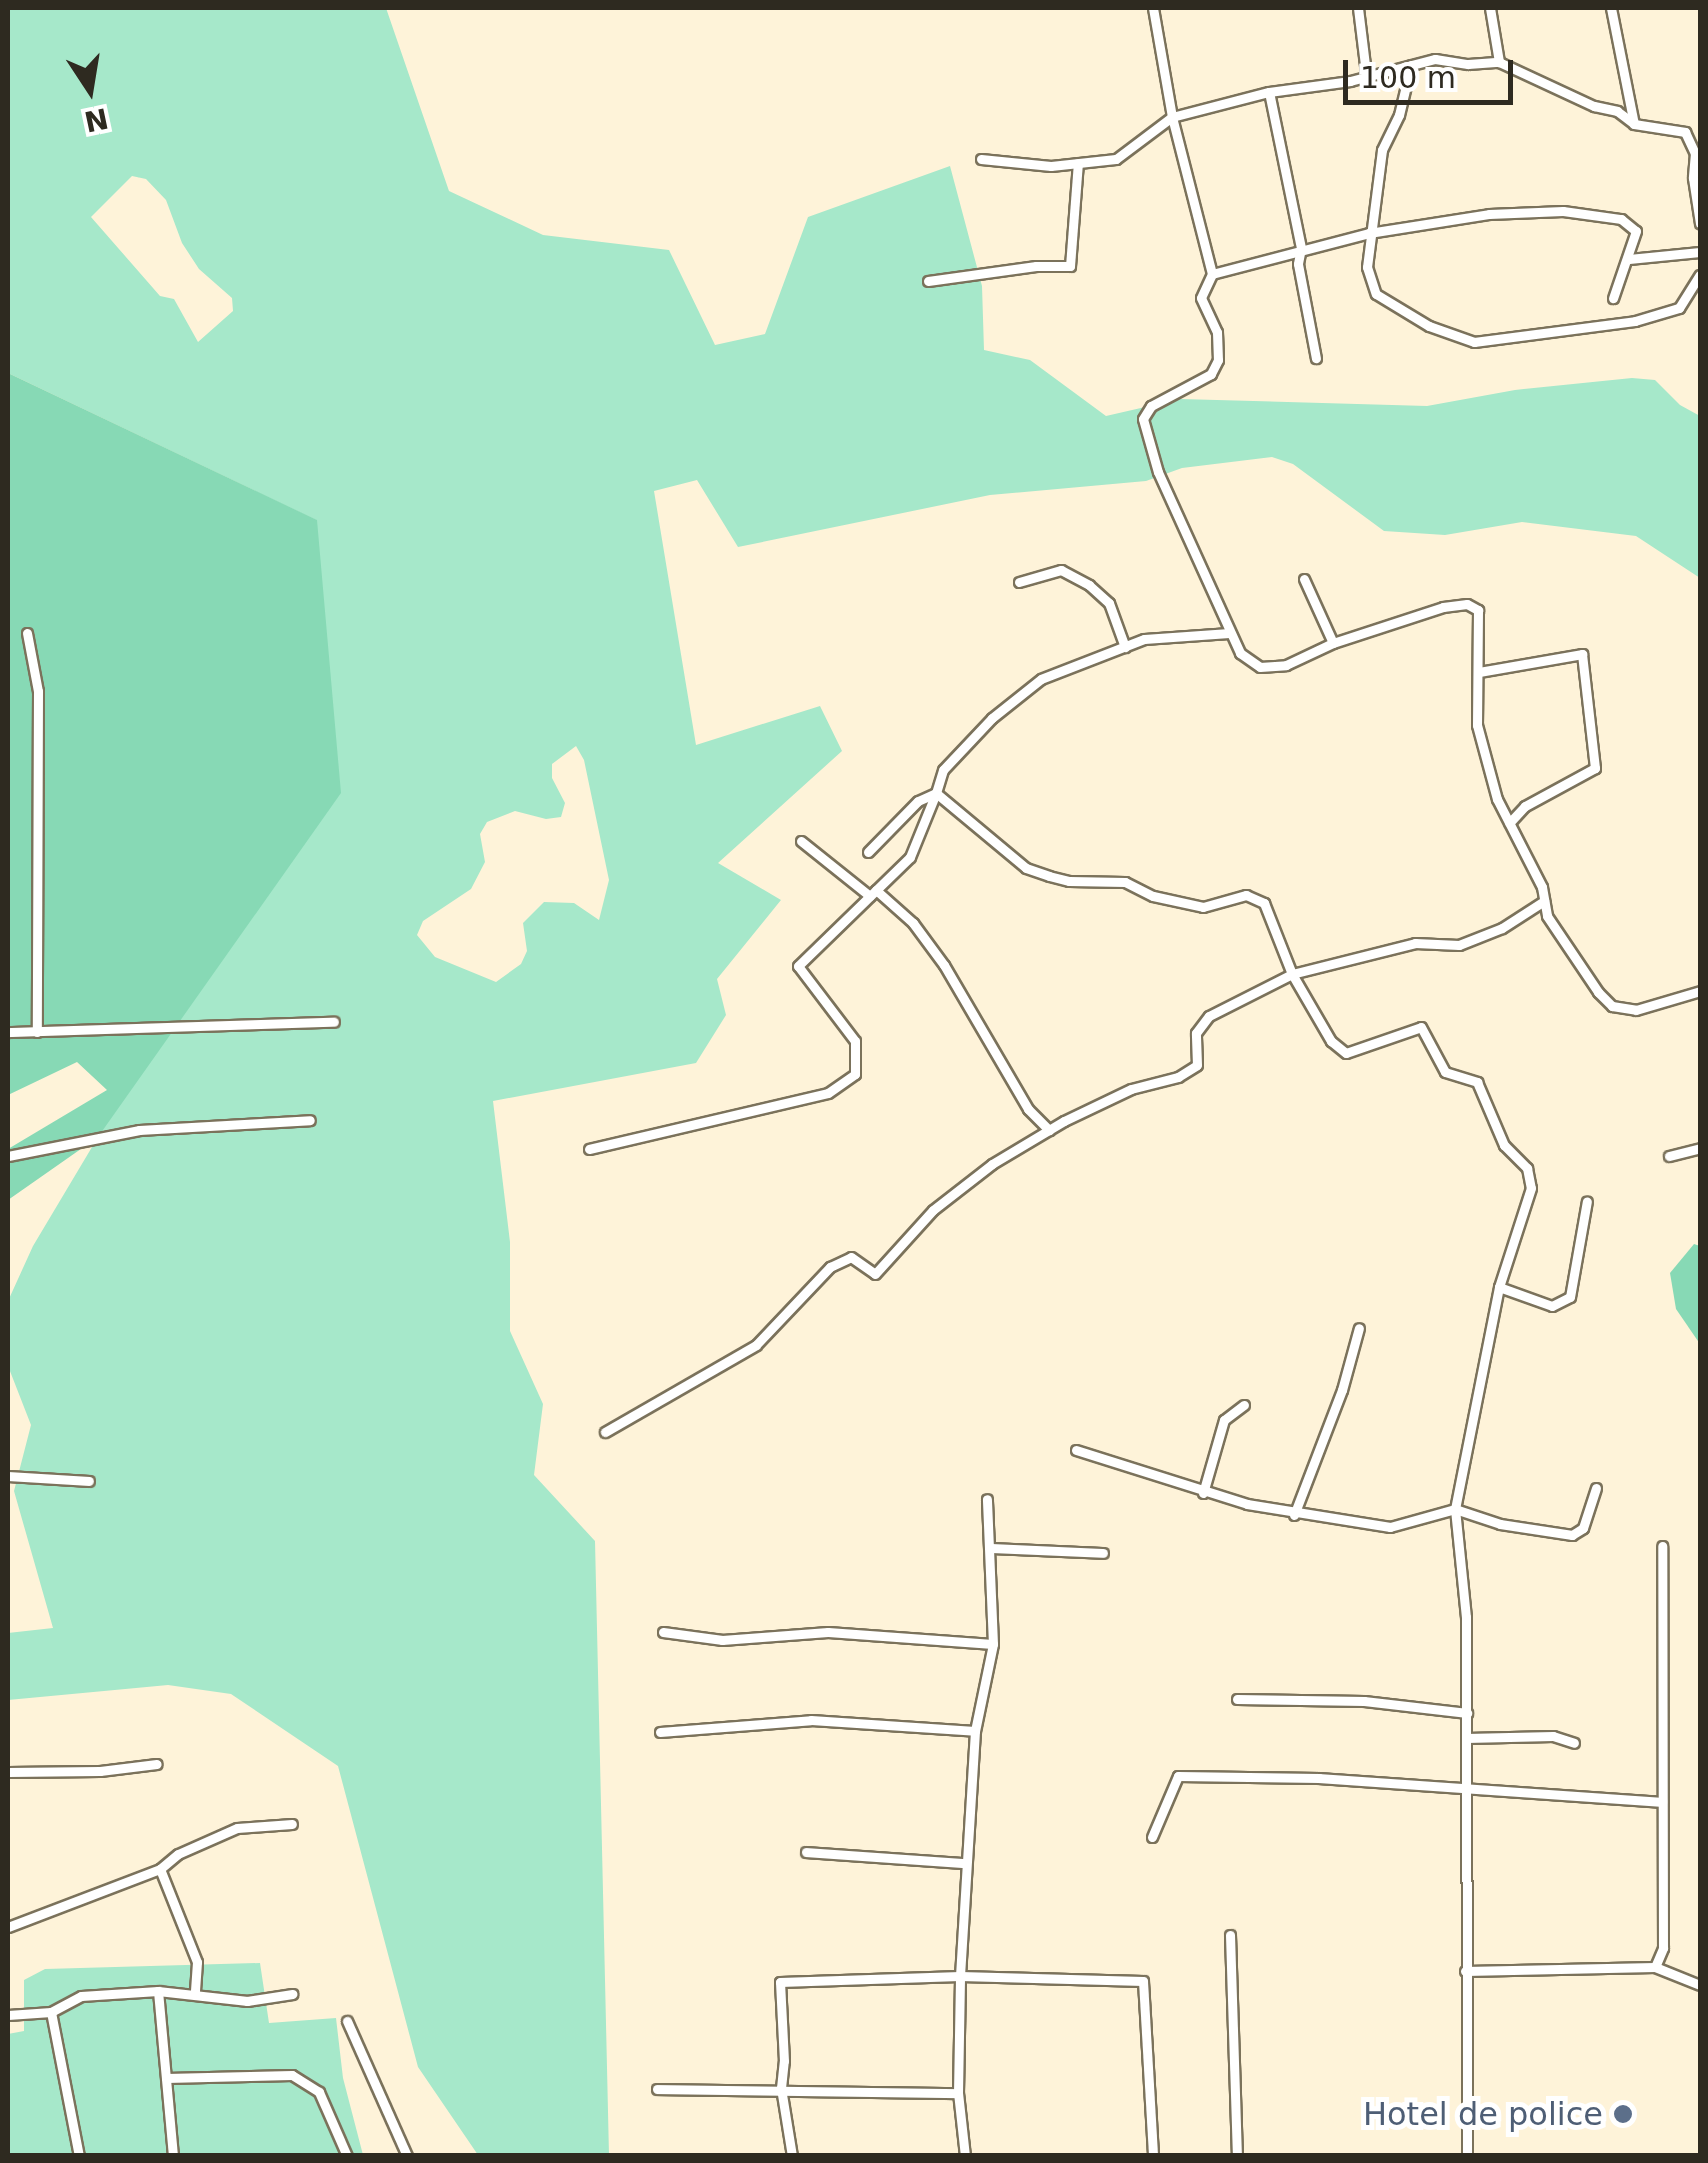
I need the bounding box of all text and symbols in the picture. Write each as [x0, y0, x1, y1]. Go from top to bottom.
north arrow [40, 40, 140, 140]
scale bar [1348, 40, 1518, 102]
text: 100 m [1360, 60, 1456, 95]
text: N [81, 101, 111, 138]
place label: Hotel de police [1363, 2095, 1603, 2133]
marker: Hotel de police [1612, 2103, 1634, 2125]

